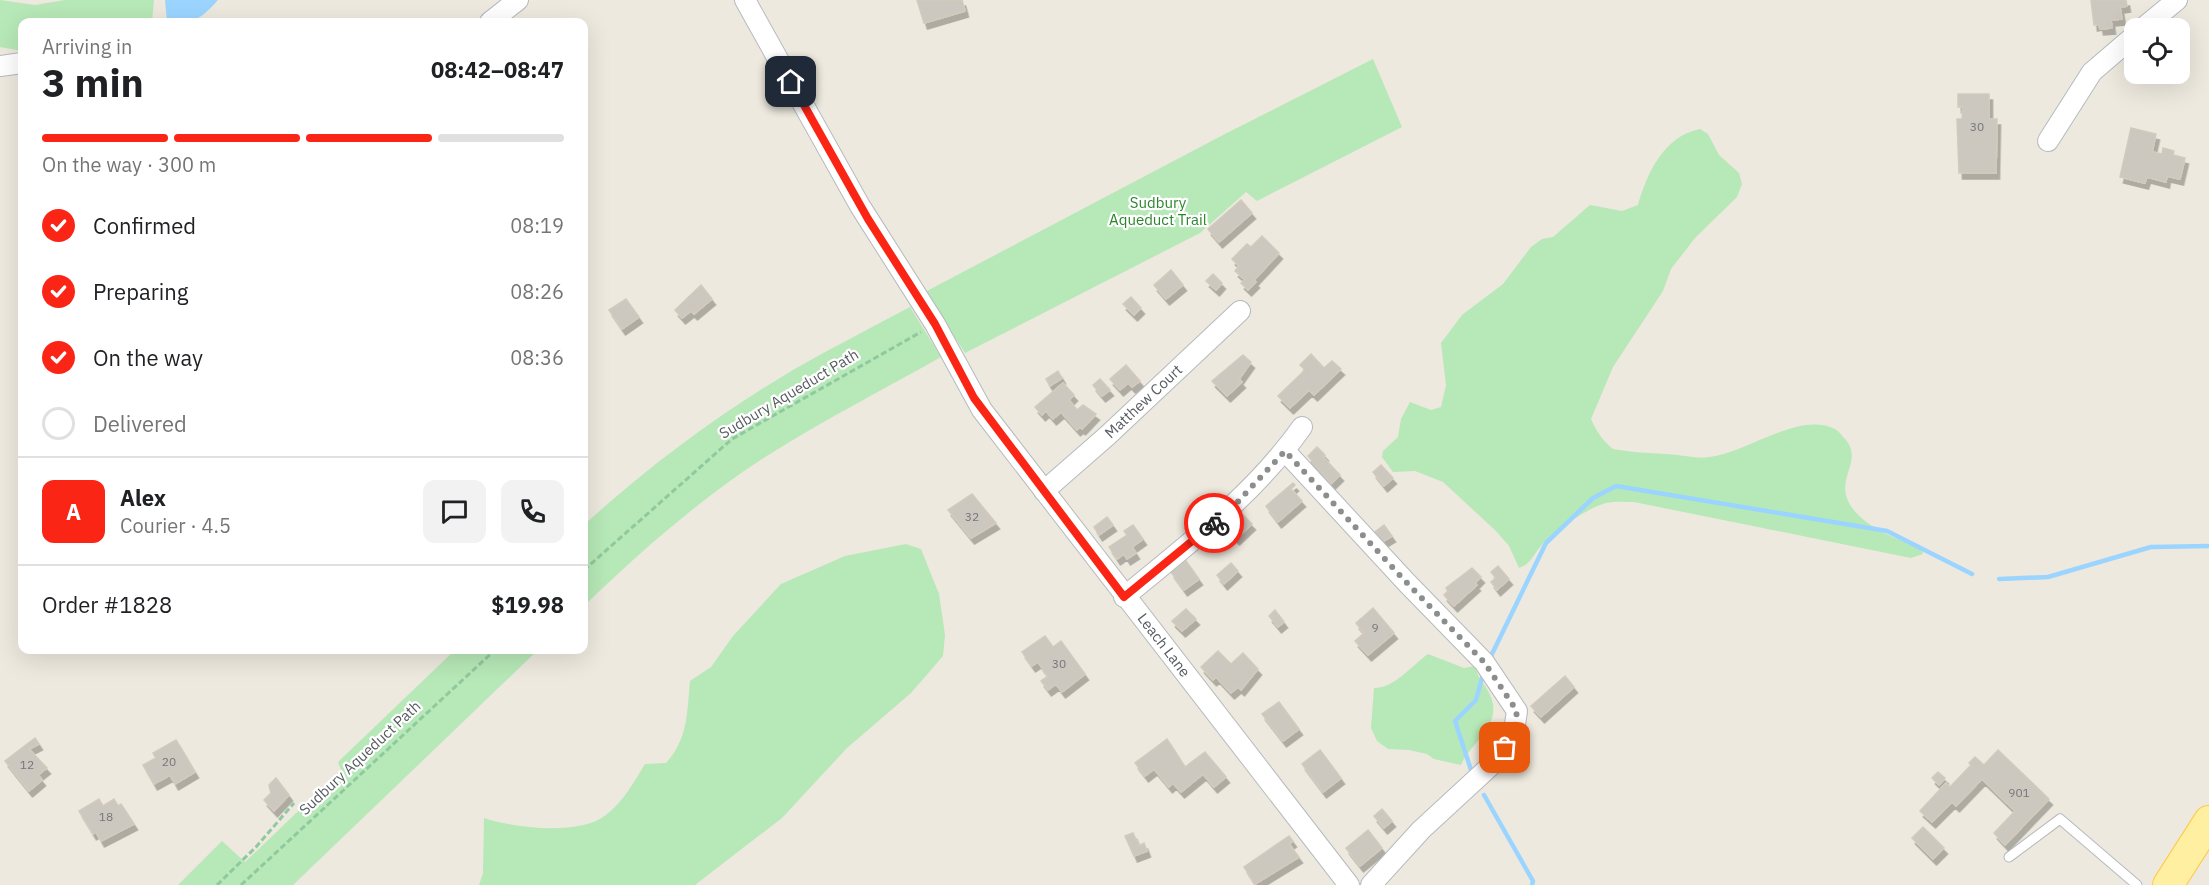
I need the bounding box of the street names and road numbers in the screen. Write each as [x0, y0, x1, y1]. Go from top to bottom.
street label: Sudbury Aqueduct Path [716, 344, 862, 443]
street label: Matthew Court [1101, 360, 1186, 442]
street label: Leach Lane [1134, 609, 1195, 681]
street label: Sudbury Aqueduct Path [295, 696, 424, 819]

